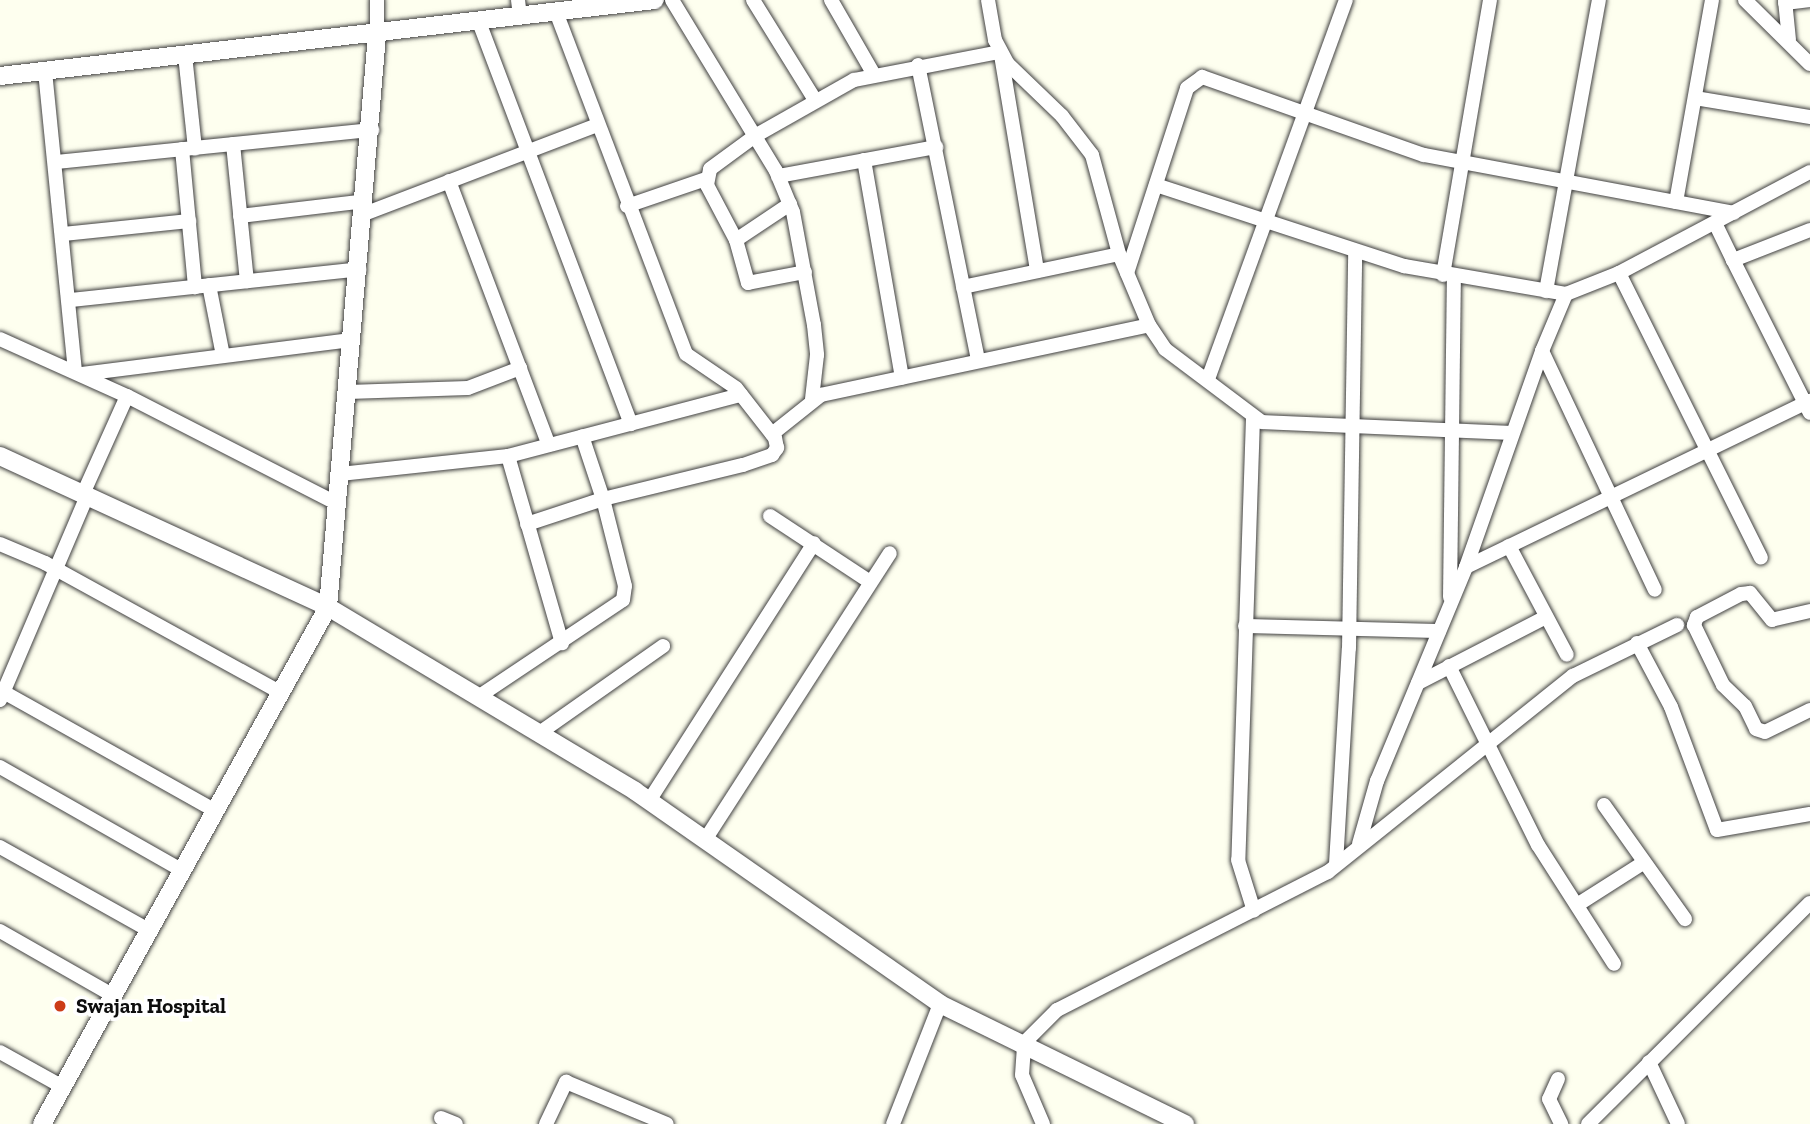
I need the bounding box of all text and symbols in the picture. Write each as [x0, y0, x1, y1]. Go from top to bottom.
place label: Swajan Hospital [76, 993, 226, 1019]
marker: Swajan Hospital [50, 996, 70, 1016]

